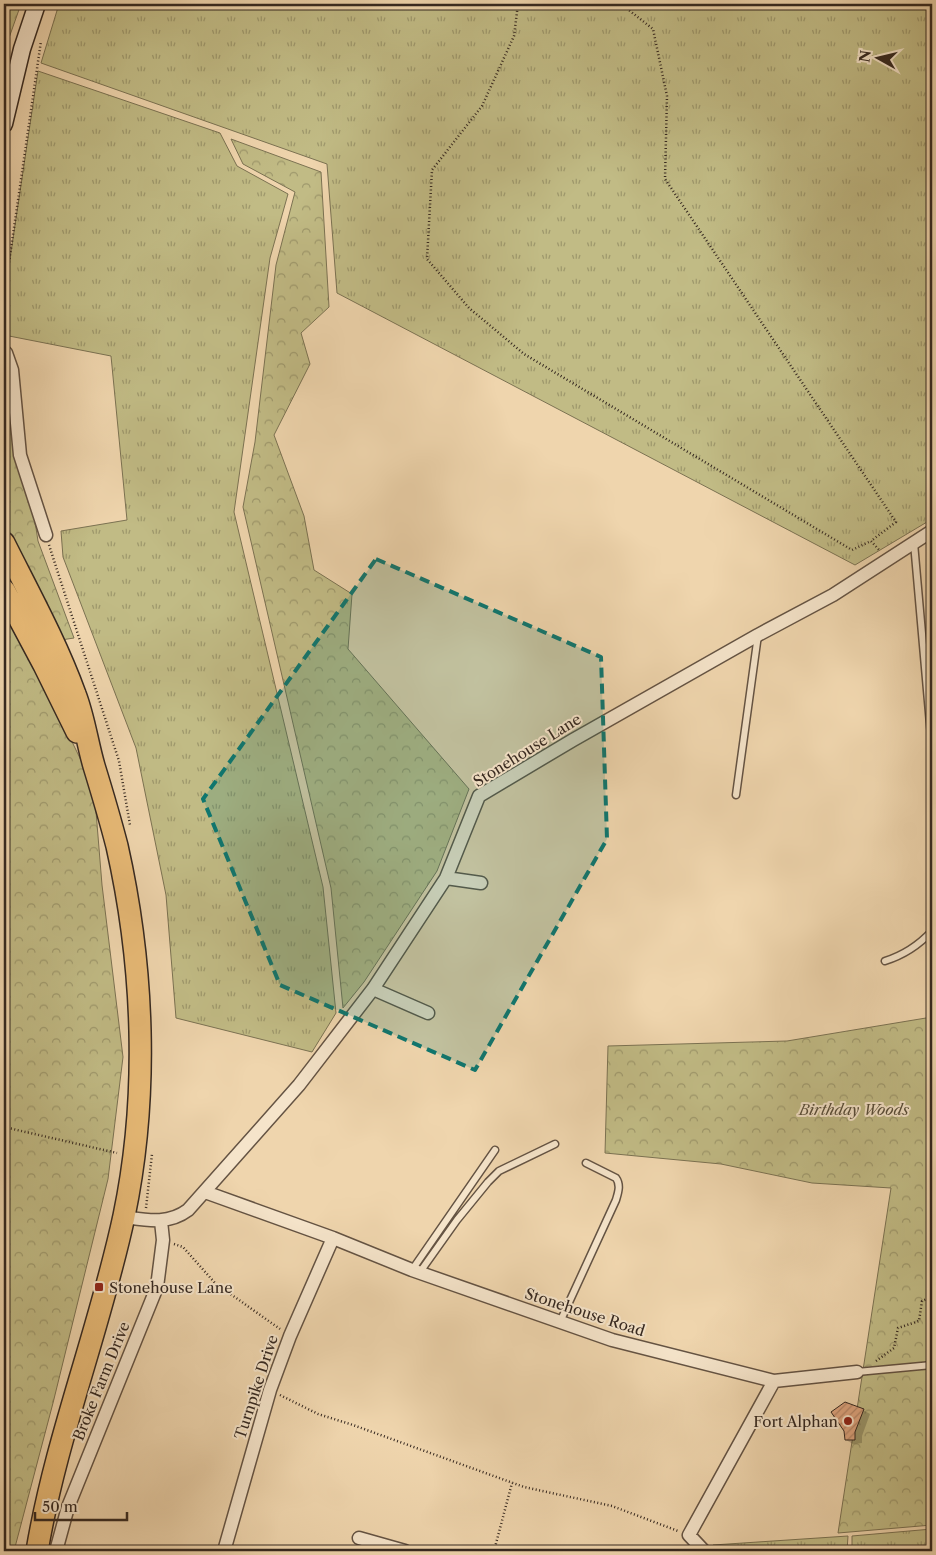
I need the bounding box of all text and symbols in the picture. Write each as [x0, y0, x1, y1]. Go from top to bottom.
north arrow [854, 32, 904, 82]
text: N [855, 49, 875, 63]
street label: Stonehouse Lane [470, 709, 584, 791]
park label: Birthday Woods [798, 1100, 909, 1119]
place label: Stonehouse Lane [109, 1278, 233, 1297]
marker: Stonehouse Lane [93, 1281, 105, 1293]
street label: Stonehouse Road [523, 1284, 647, 1340]
street label: Broke Farm Drive [68, 1319, 134, 1443]
street label: Turnpike Drive [230, 1332, 282, 1442]
place label: Fort Alphan [753, 1412, 839, 1431]
marker: Fort Alphan [842, 1415, 854, 1427]
scale bar [35, 1490, 128, 1522]
text: 50 m [42, 1497, 78, 1516]

